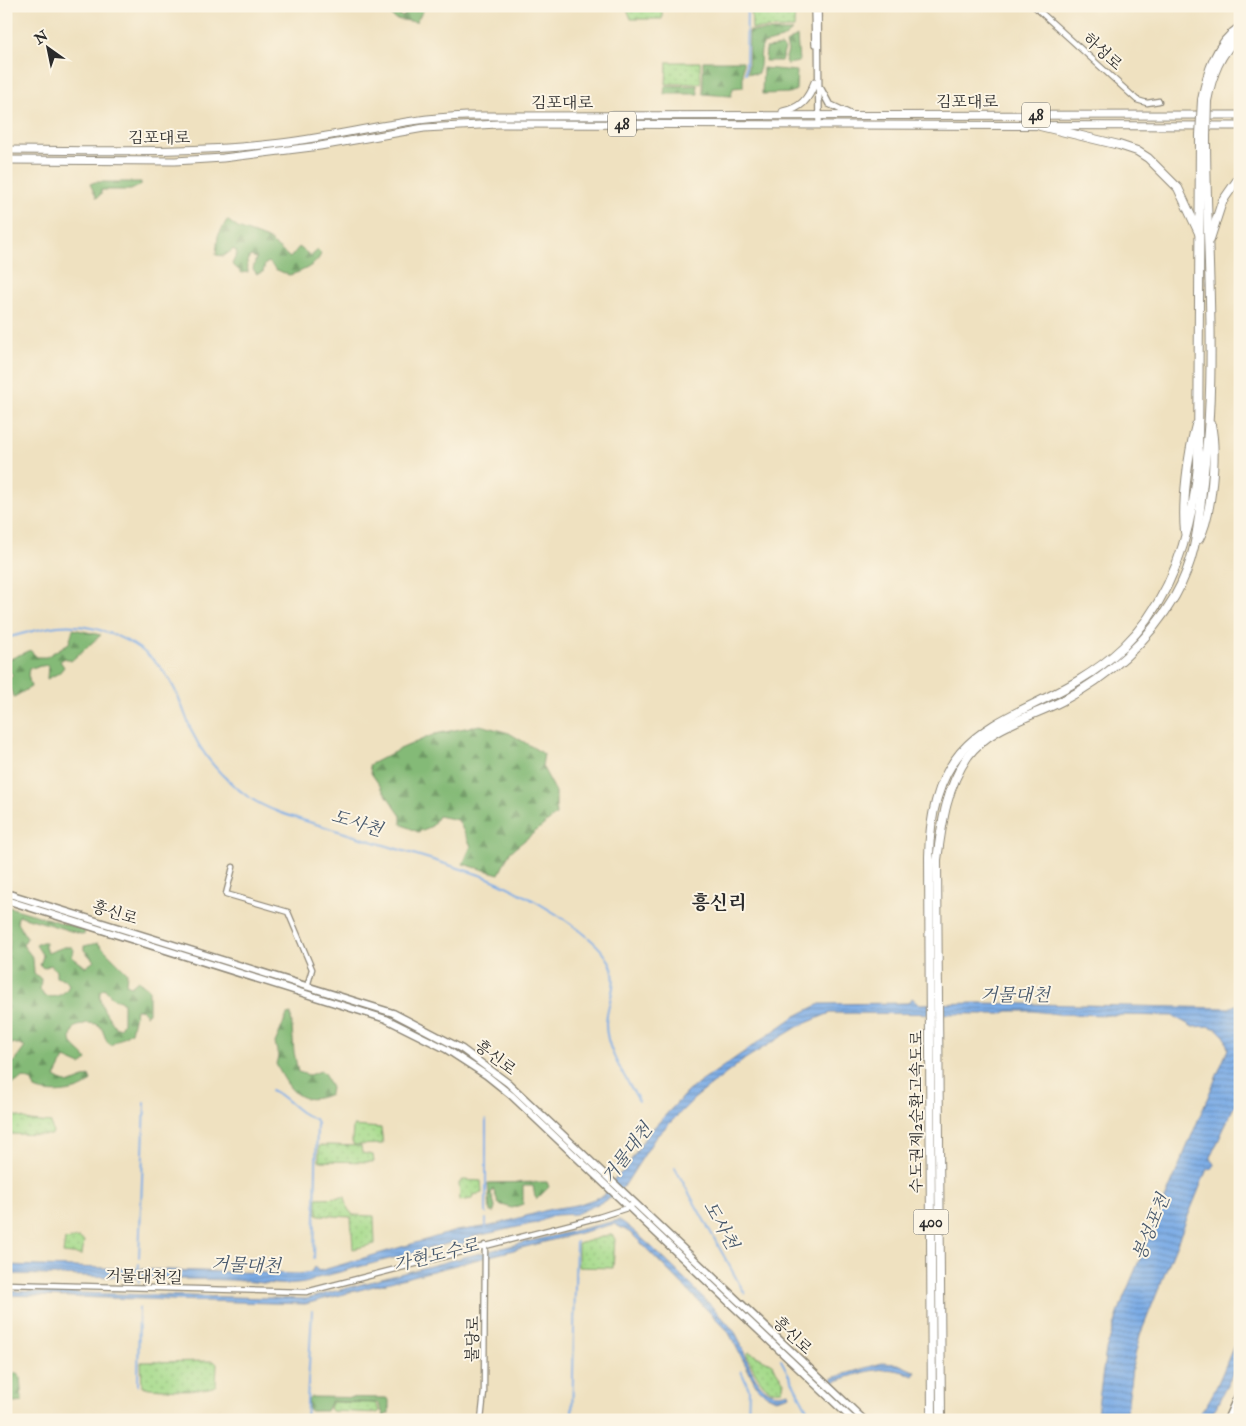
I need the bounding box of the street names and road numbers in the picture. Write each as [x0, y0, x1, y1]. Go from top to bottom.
street label: 하성로 [1078, 29, 1127, 75]
street label: 김포대로 [936, 92, 998, 112]
street label: 김포대로 [531, 93, 593, 113]
road number: 48 [1022, 102, 1050, 128]
road number: 48 [608, 112, 636, 136]
street label: 김포대로 [128, 128, 190, 148]
street label: 흥신로 [90, 897, 140, 929]
street label: 수도권제2순환고속도로 [907, 1030, 927, 1193]
street label: 흥신로 [471, 1036, 520, 1080]
road number: 400 [914, 1210, 948, 1234]
street label: 거물대천길 [105, 1266, 183, 1288]
street label: 흥신로 [769, 1313, 816, 1359]
street label: 불당로 [463, 1315, 483, 1362]

